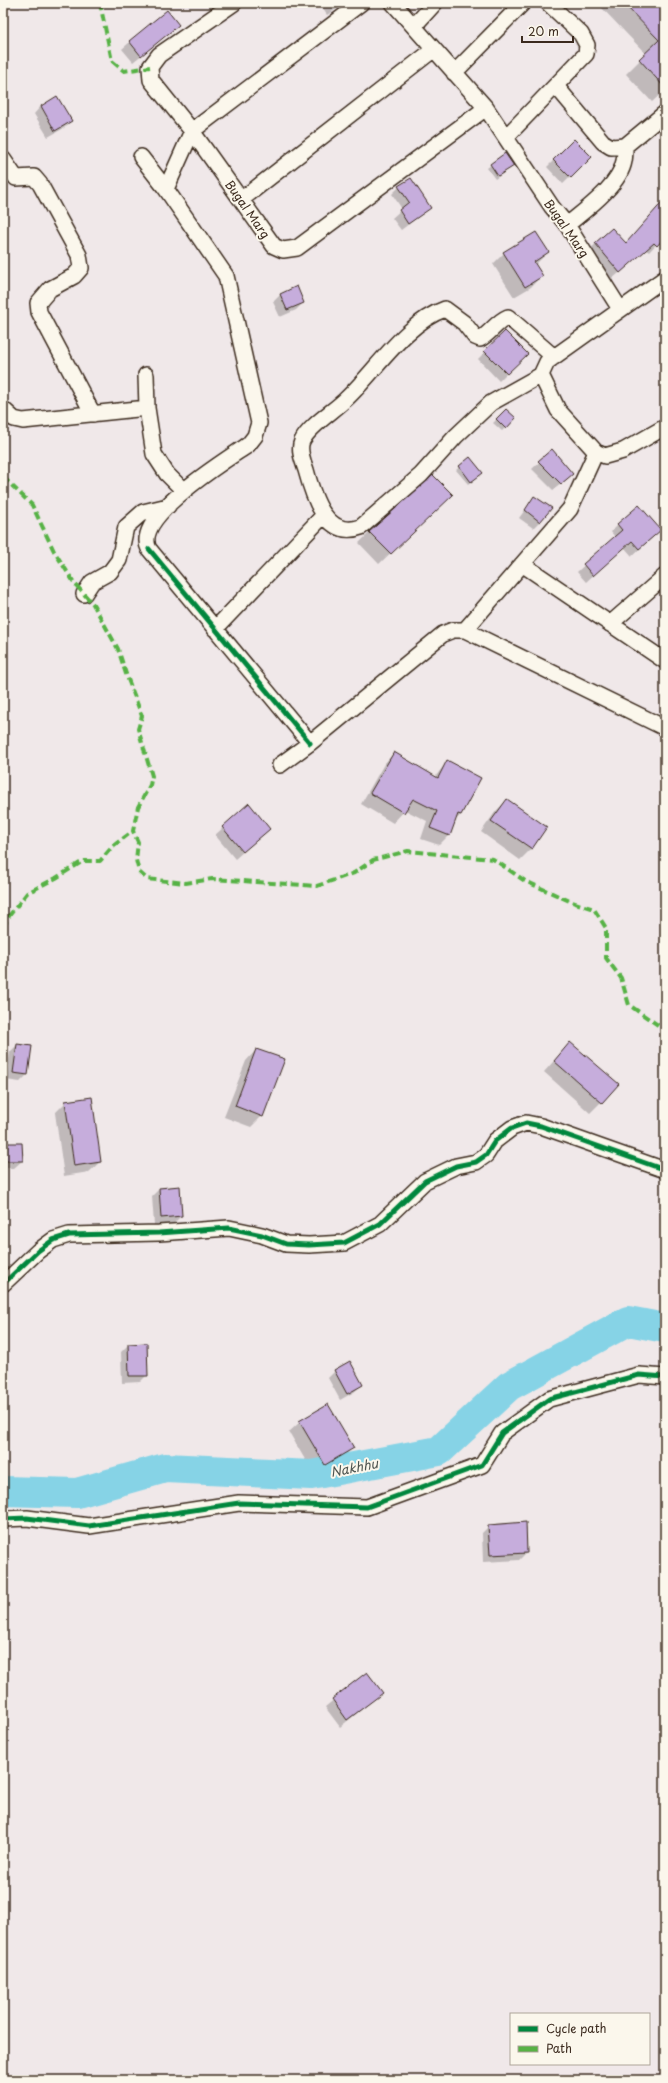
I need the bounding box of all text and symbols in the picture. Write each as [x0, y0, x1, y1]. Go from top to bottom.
scale bar [522, 18, 573, 44]
text: 20 m [528, 22, 559, 40]
street label: Bugal Marg [221, 176, 275, 242]
street label: Bugal Marg [540, 195, 594, 261]
water label: Nakhhu [329, 1453, 381, 1481]
legend [510, 2013, 650, 2065]
text: Cycle path [546, 2019, 607, 2037]
text: Path [546, 2039, 572, 2057]

